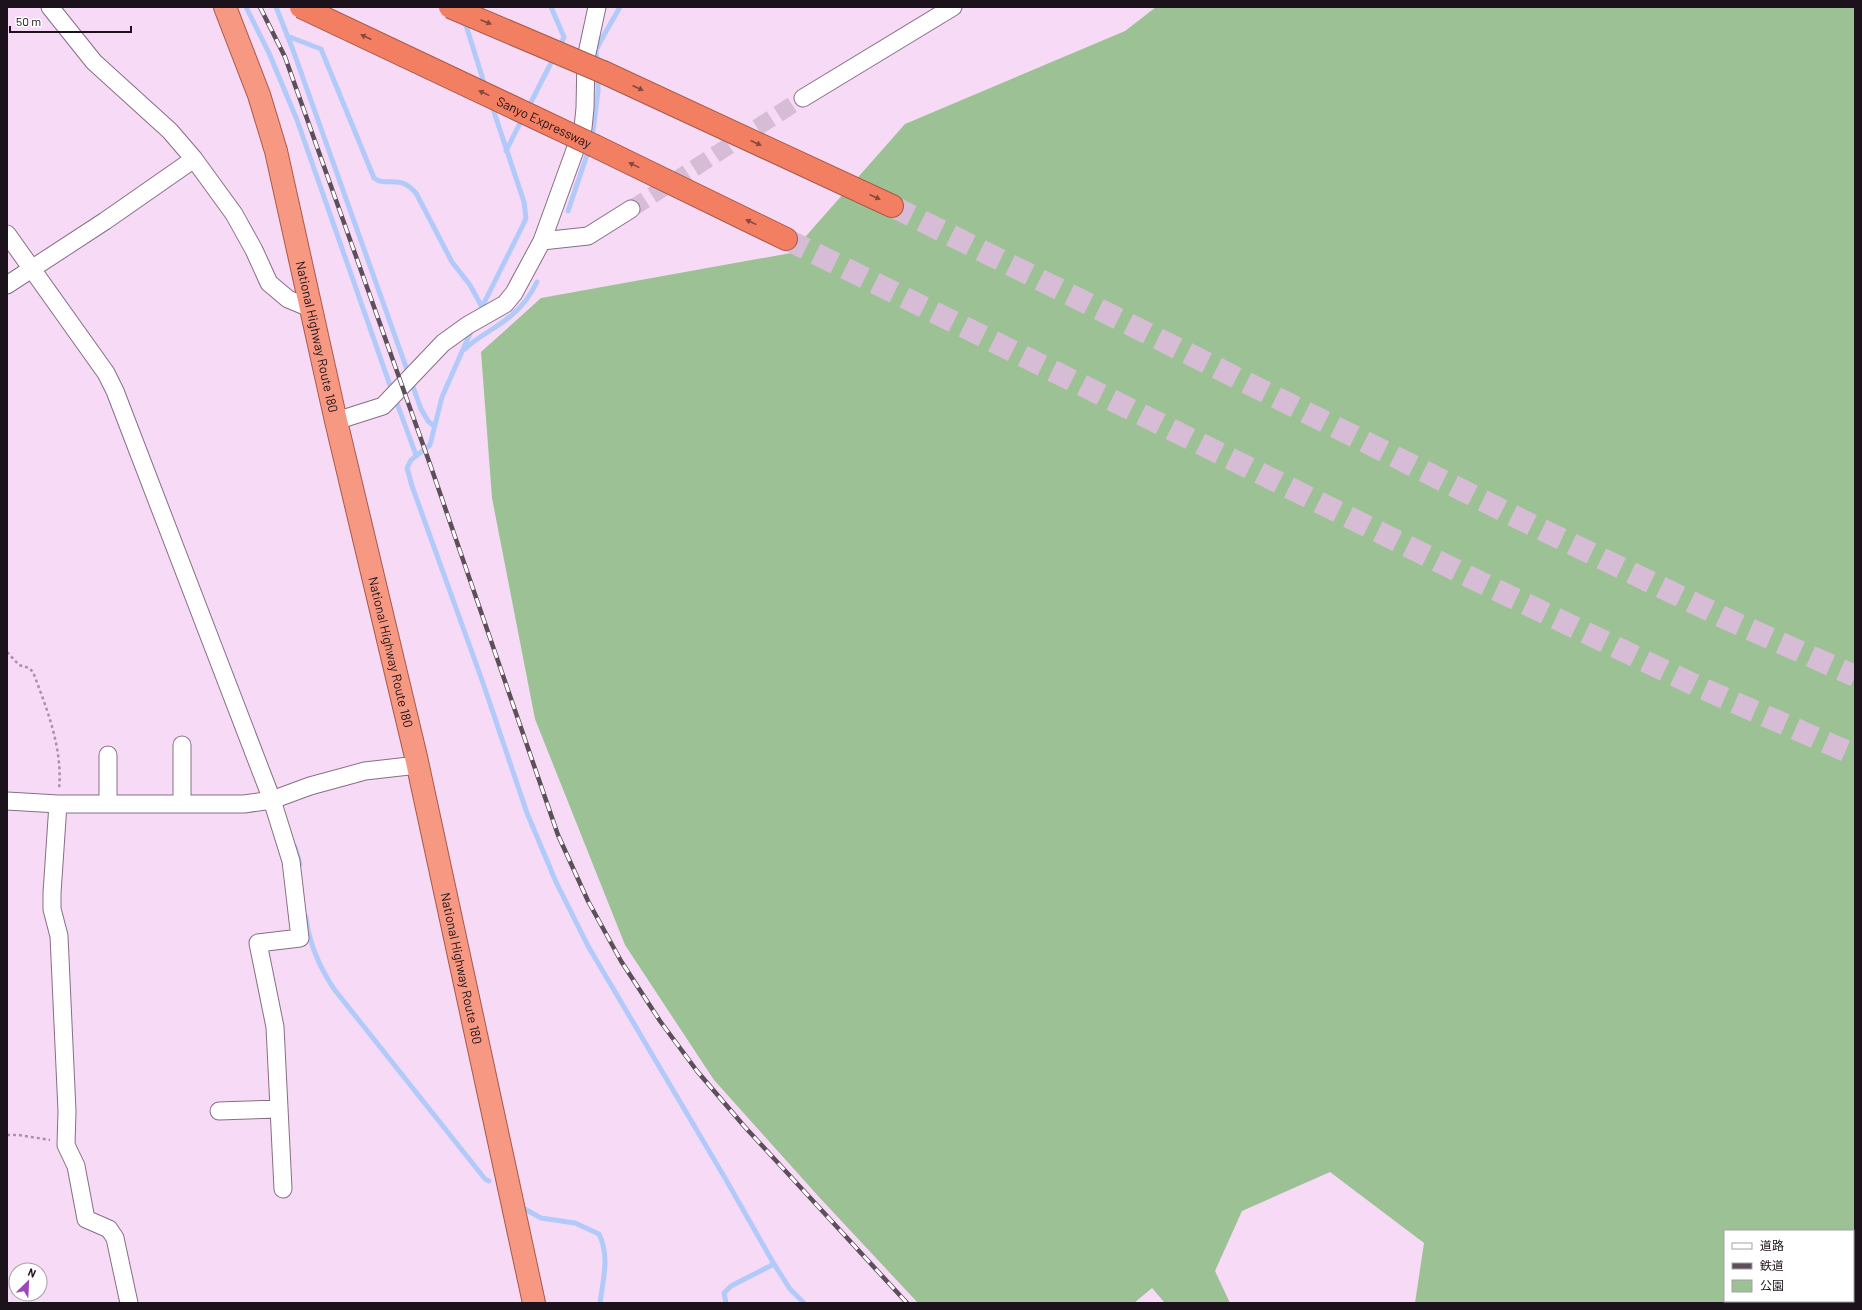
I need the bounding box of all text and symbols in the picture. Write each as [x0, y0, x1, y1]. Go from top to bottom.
scale bar [10, 8, 131, 34]
text: 50 m [16, 14, 41, 28]
one-way arrow [481, 20, 493, 26]
one-way arrow [361, 34, 372, 40]
one-way arrow [633, 86, 645, 92]
one-way arrow [478, 90, 490, 96]
street label: Sanyo Expressway [494, 93, 594, 151]
one-way arrow [751, 140, 762, 146]
one-way arrow [629, 162, 640, 168]
one-way arrow [869, 194, 880, 200]
one-way arrow [745, 219, 757, 225]
street label: National Highway Route 180 [293, 259, 342, 414]
street label: National Highway Route 180 [365, 575, 417, 729]
street label: National Highway Route 180 [437, 891, 486, 1046]
legend [1724, 1230, 1854, 1302]
text: 道路 [1760, 1238, 1784, 1252]
text: 鉄道 [1760, 1258, 1784, 1272]
north arrow [8, 1262, 48, 1302]
text: N [26, 1265, 38, 1280]
text: 公園 [1760, 1278, 1784, 1292]

